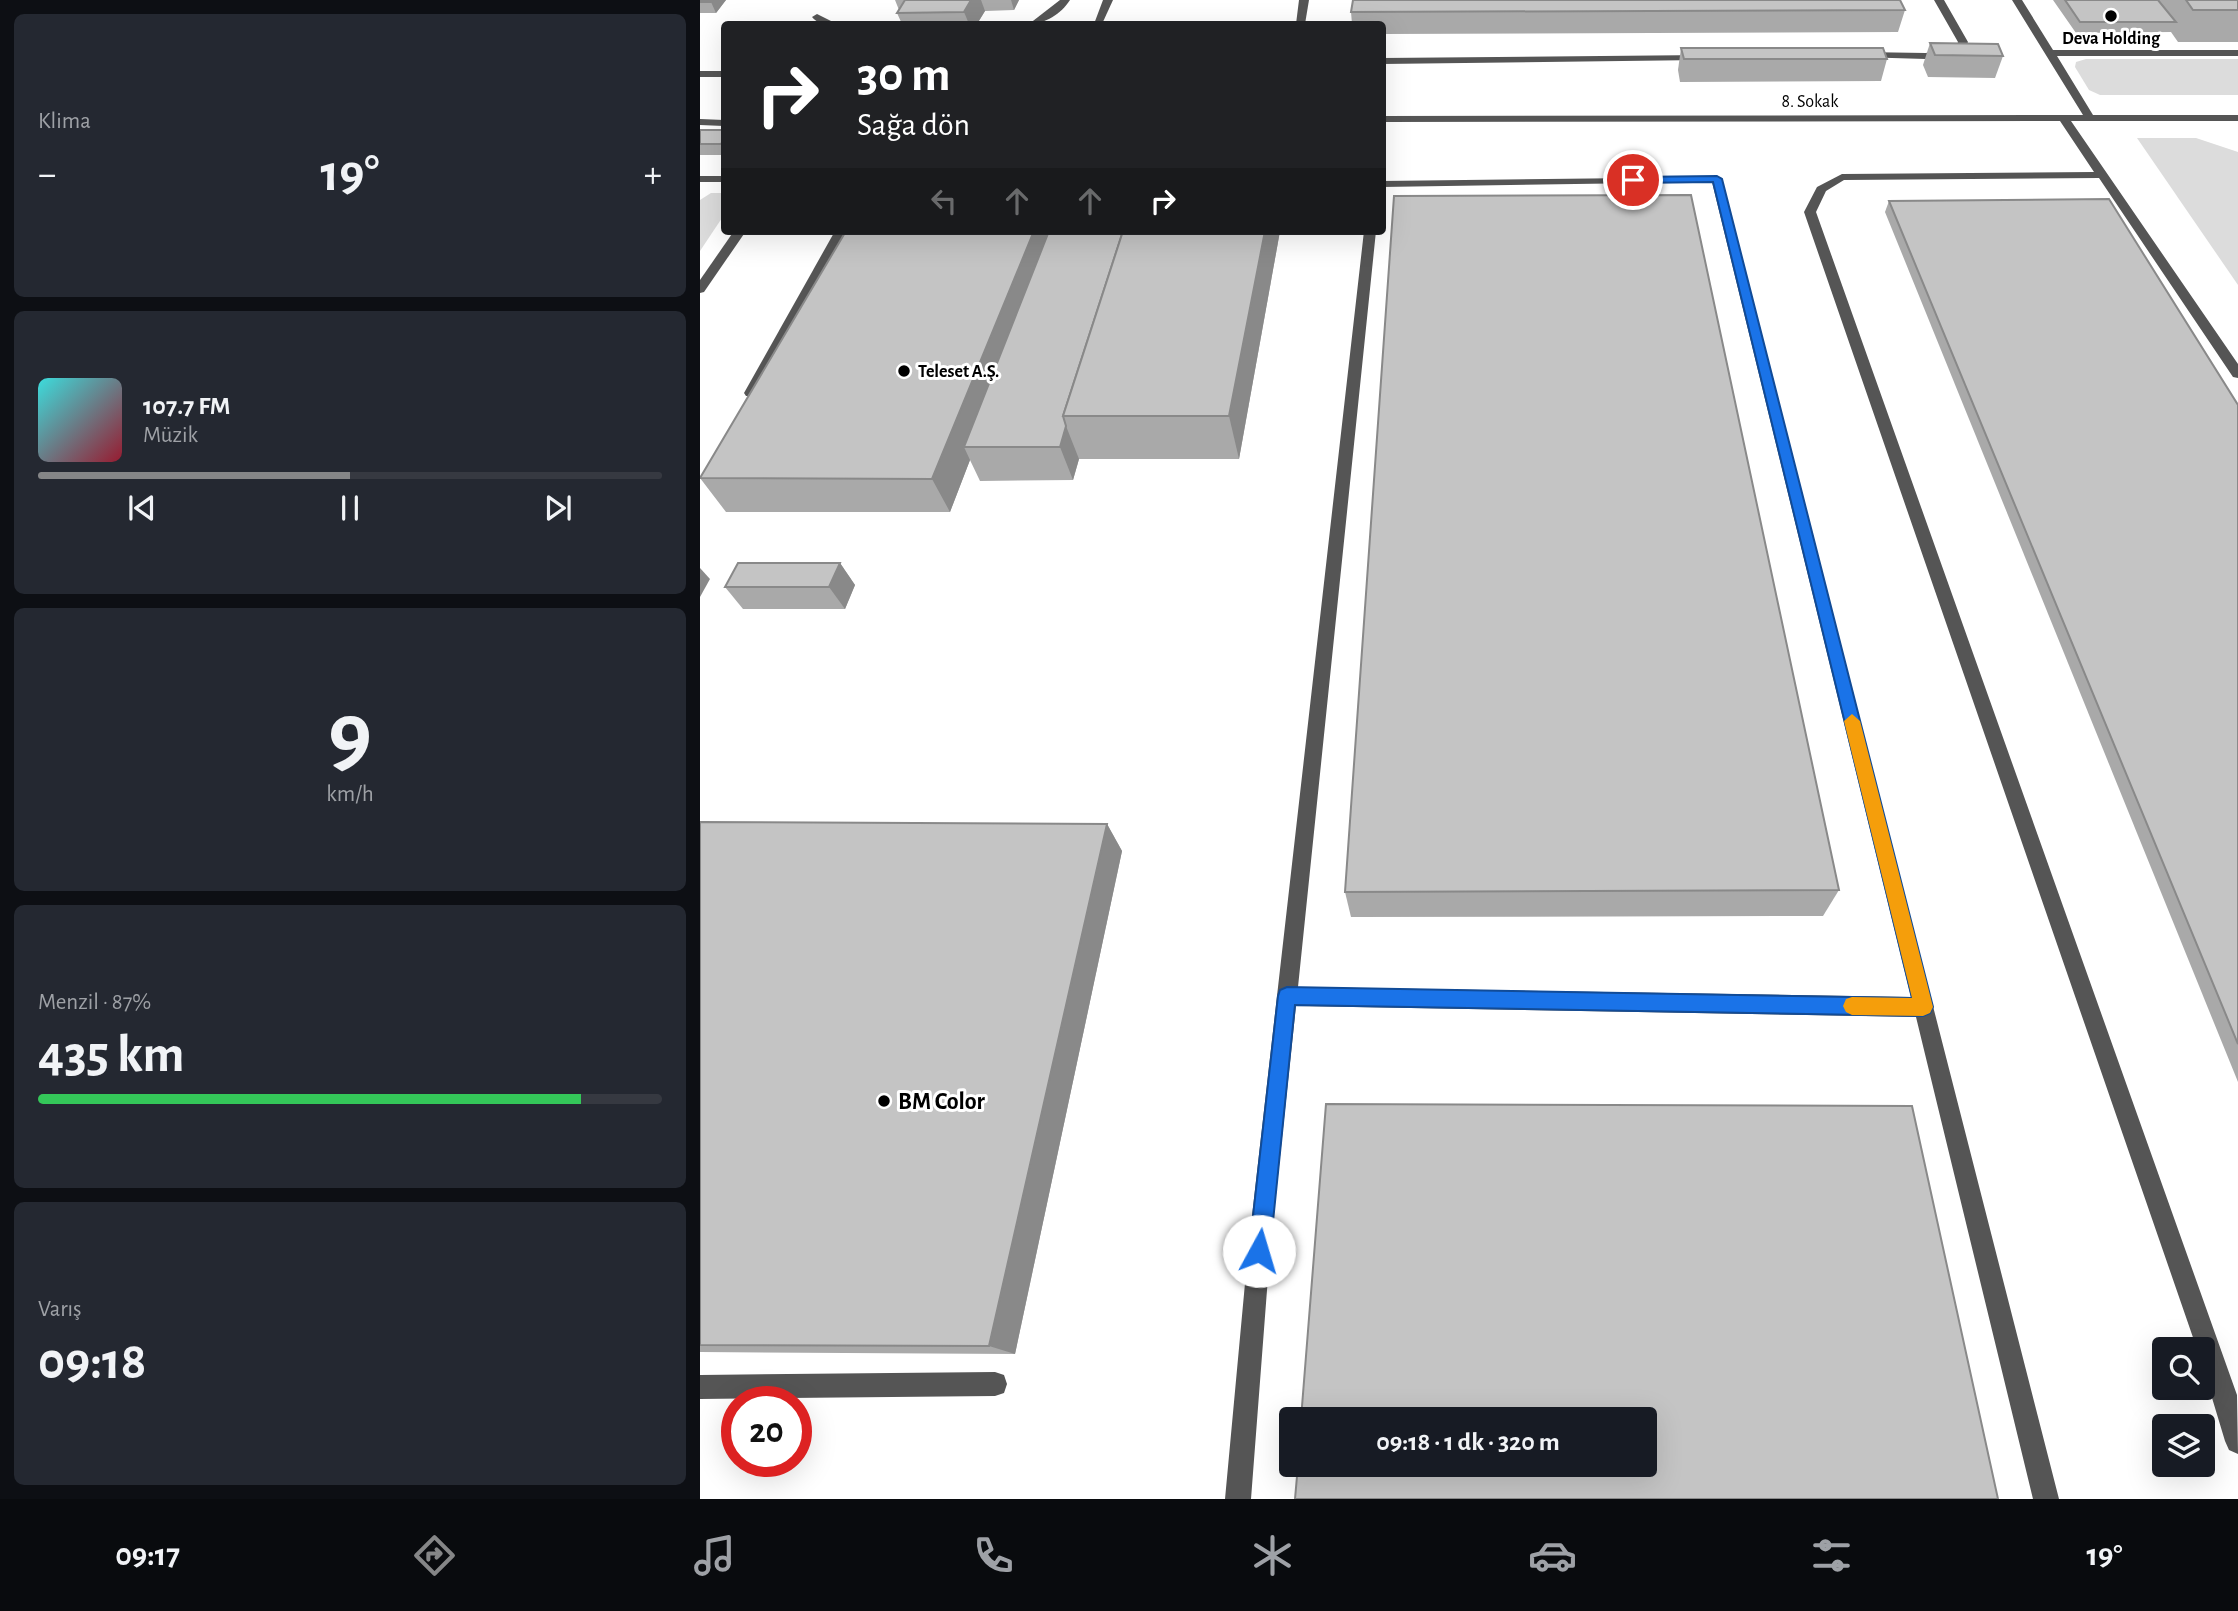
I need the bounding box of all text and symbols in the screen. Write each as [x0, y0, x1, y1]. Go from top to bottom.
marker: Deva Holding [2103, 8, 2119, 24]
place label: Deva Holding [2062, 30, 2161, 48]
icon: right [742, 49, 833, 140]
text: 30 m [857, 51, 951, 100]
street label: 8. Sokak [1782, 93, 1839, 111]
text: Sağa dön [857, 109, 970, 141]
text: Klima [38, 110, 91, 133]
text: 19° [320, 148, 380, 200]
pin [1603, 150, 1663, 210]
text: − [38, 156, 56, 194]
text: + [644, 156, 662, 194]
icon: arrive [1614, 161, 1652, 199]
icon: left [925, 182, 963, 220]
icon: ahead [998, 182, 1036, 220]
icon: ahead [1071, 182, 1109, 220]
icon: right [1144, 182, 1182, 220]
marker: Teleset A.Ş. [896, 363, 912, 379]
place label: Teleset A.Ş. [918, 363, 999, 381]
text: 107.7 FM [143, 393, 231, 419]
text: Müzik [143, 424, 198, 447]
icon: previous [123, 489, 161, 527]
icon: pause [331, 489, 369, 527]
icon: next [539, 489, 577, 527]
text: 9 [328, 690, 372, 781]
text: km/h [326, 783, 374, 806]
text: Menzil · 87% [38, 991, 151, 1014]
text: 435 km [38, 1029, 185, 1081]
place label: BM Color [898, 1090, 986, 1114]
marker: BM Color [876, 1093, 892, 1109]
position arrow [1222, 1214, 1296, 1288]
text: Varış [38, 1298, 82, 1321]
text: 09:18 [38, 1336, 146, 1388]
map controls [2152, 1337, 2215, 1477]
button: search [2152, 1337, 2215, 1400]
speed limit sign: 20 [721, 1386, 812, 1477]
button: layers [2152, 1414, 2215, 1477]
text: 09:18 · 1 dk · 320 m [1376, 1429, 1560, 1455]
icon: directions [410, 1531, 459, 1580]
icon: music [690, 1531, 739, 1580]
icon: phone [969, 1531, 1018, 1580]
icon: climate [1248, 1531, 1297, 1580]
icon: car [1528, 1531, 1577, 1580]
icon: filters [1807, 1531, 1856, 1580]
text: 09:17 [115, 1539, 180, 1571]
text: 19° [2086, 1539, 2123, 1571]

